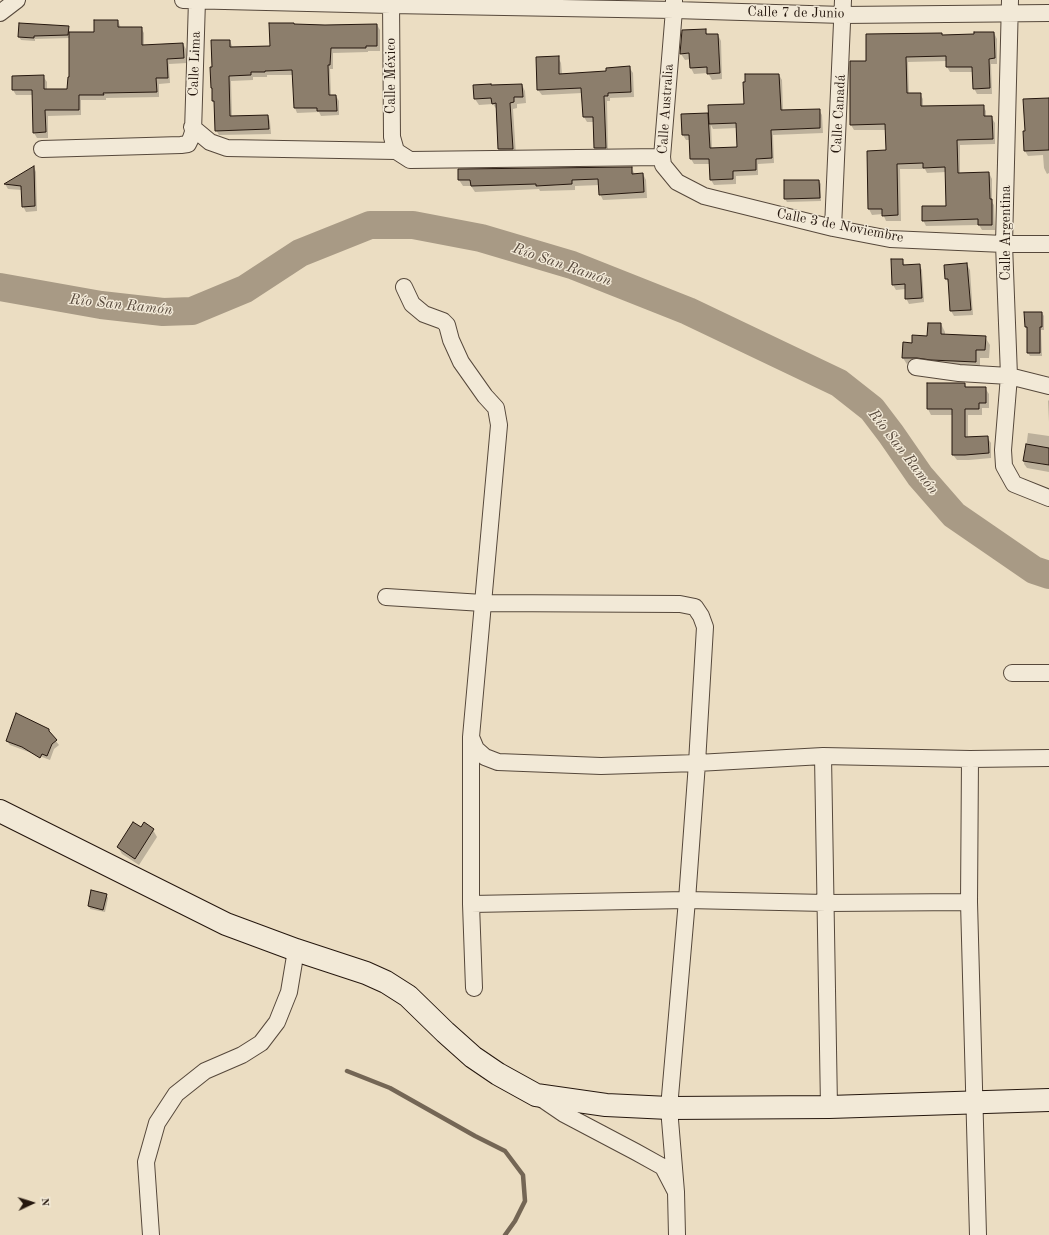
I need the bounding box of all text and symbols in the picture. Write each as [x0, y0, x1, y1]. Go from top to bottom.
street label: Calle 7 de Junio [747, 4, 845, 22]
street label: Calle Lima [185, 31, 205, 97]
street label: Calle México [383, 38, 399, 114]
street label: Calle Australia [654, 63, 678, 155]
street label: Calle Canadá [829, 74, 849, 154]
street label: Calle Argentina [998, 185, 1014, 281]
street label: Calle 3 de Noviembre [775, 205, 905, 247]
water label: Río San Ramón [510, 240, 614, 290]
water label: Río San Ramón [69, 291, 173, 319]
water label: Río San Ramón [864, 406, 942, 498]
north arrow [12, 1183, 52, 1223]
text: N [39, 1198, 50, 1207]

